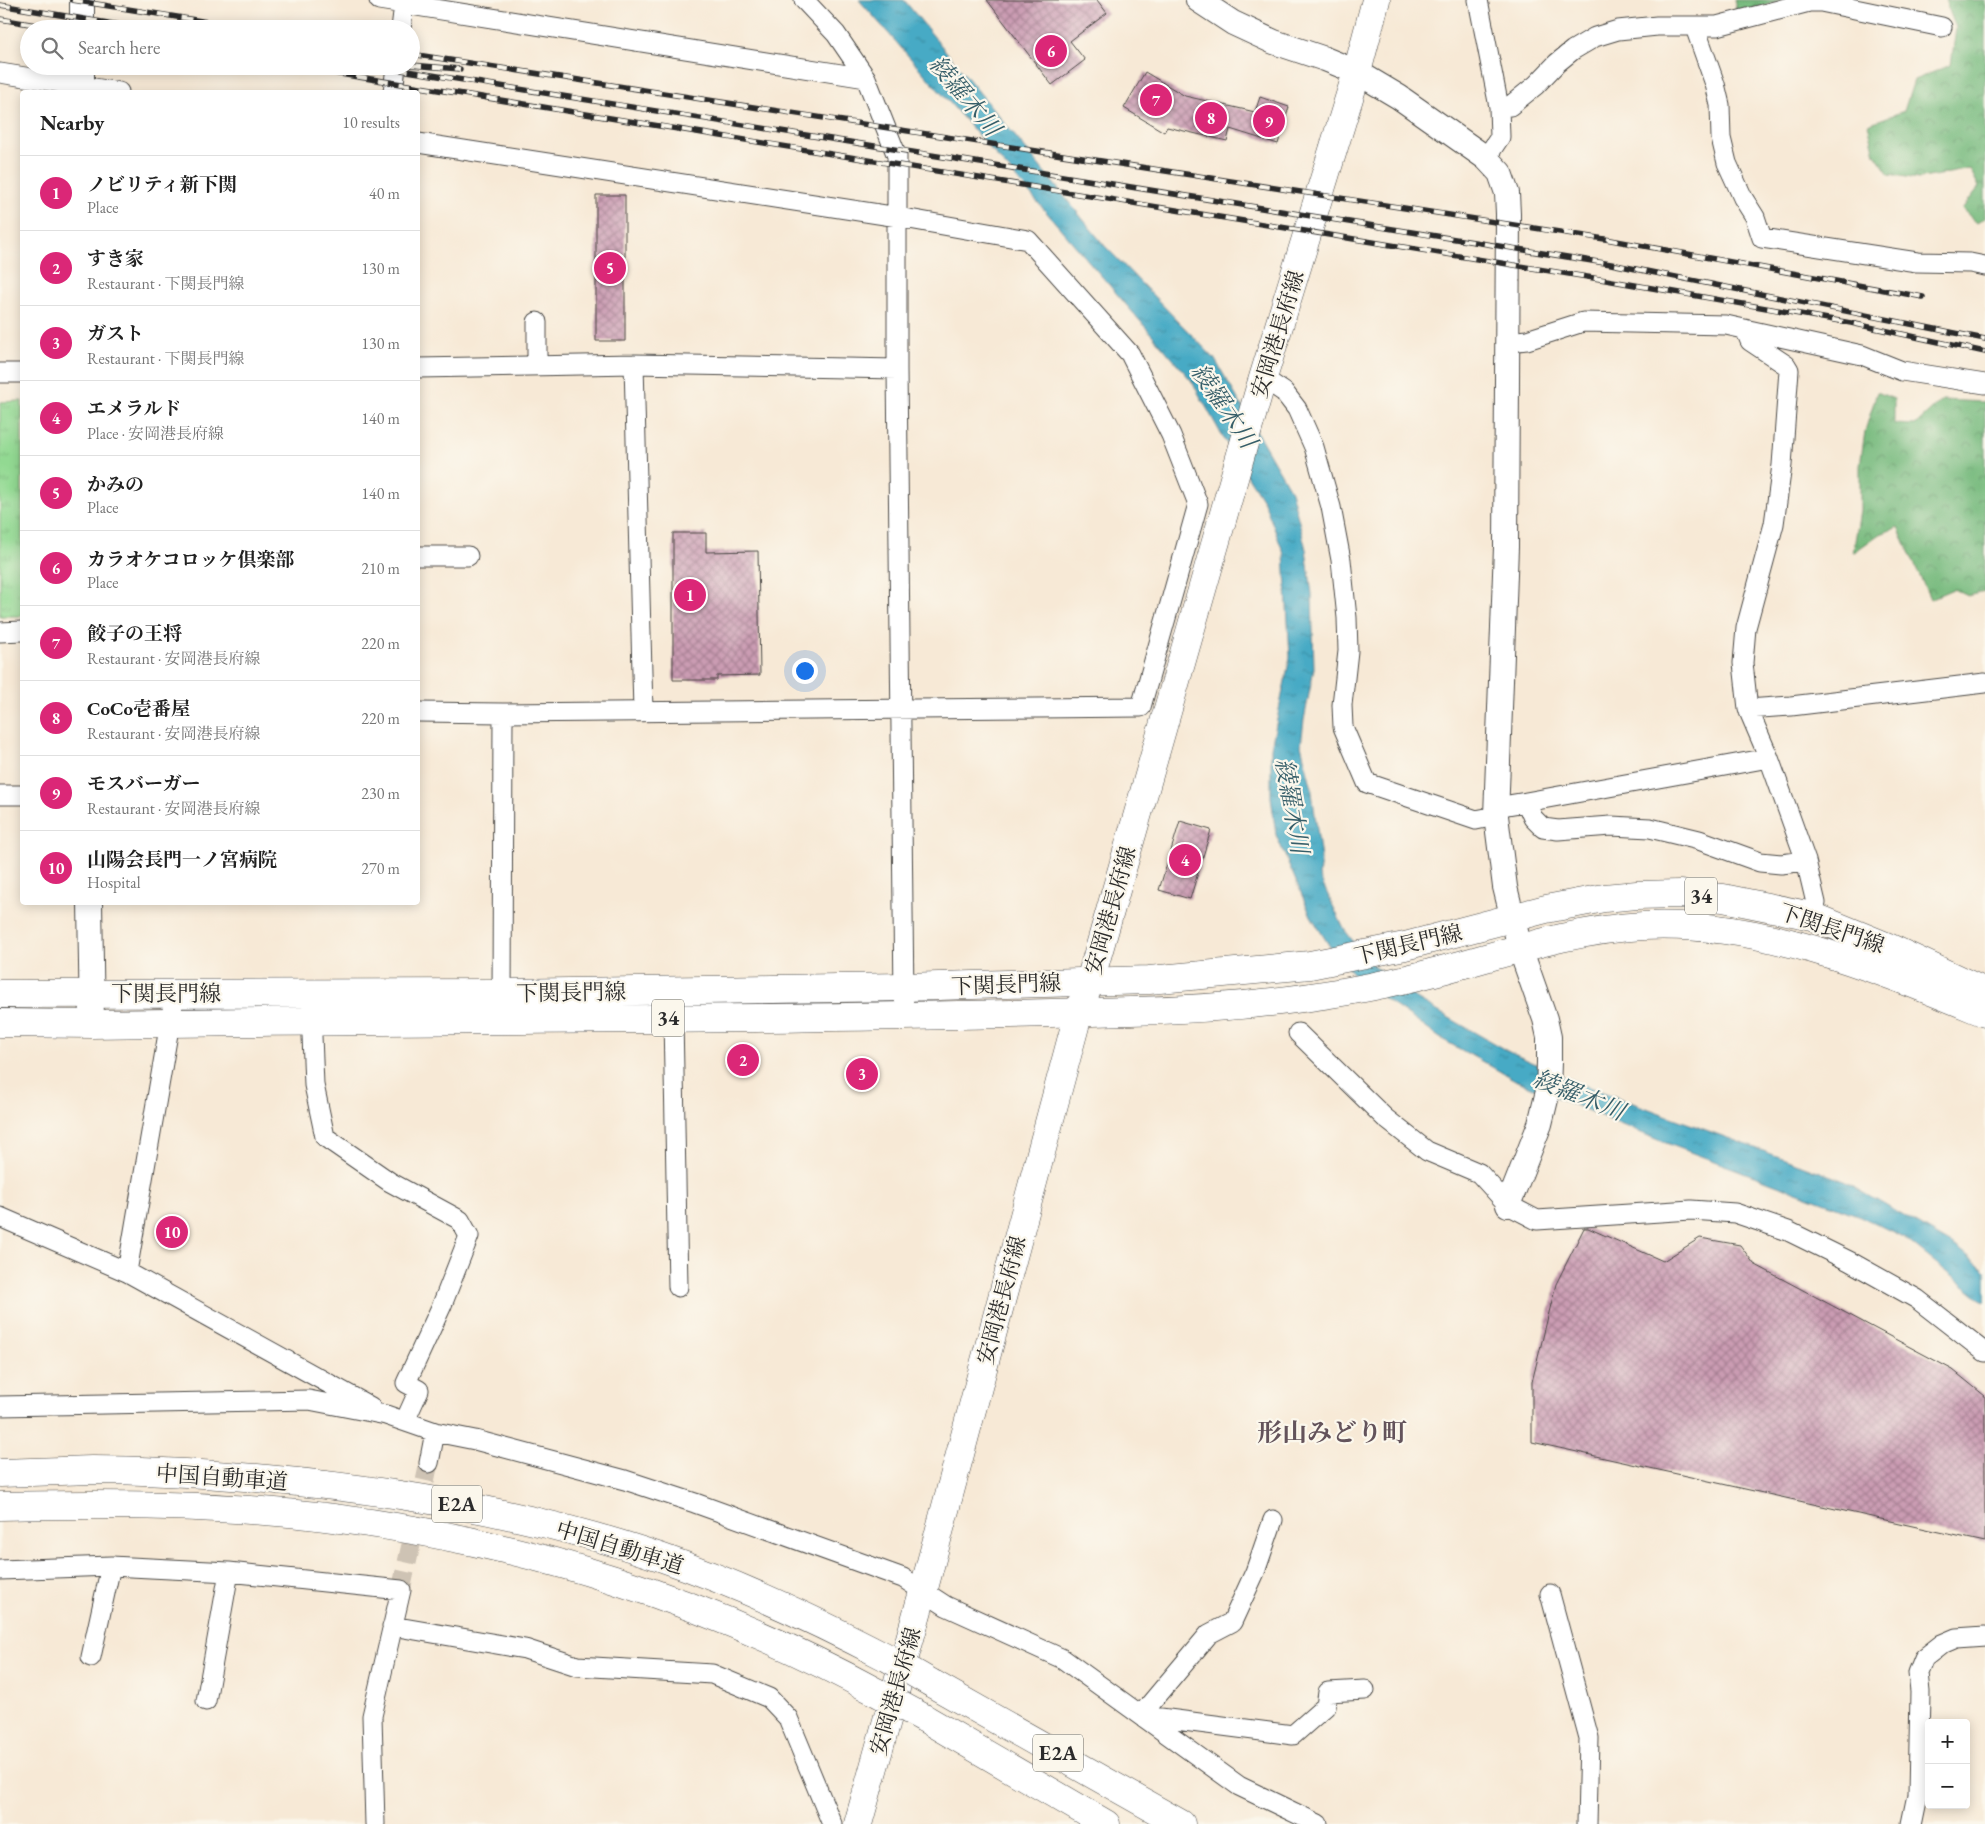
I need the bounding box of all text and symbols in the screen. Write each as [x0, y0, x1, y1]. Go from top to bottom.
search box [20, 20, 420, 75]
pin: 6 [1035, 32, 1067, 70]
icon: search [38, 34, 66, 62]
text: Search here [78, 35, 160, 60]
water label: 綾羅木川 [923, 49, 1010, 145]
pin: 7 [1140, 81, 1172, 119]
pin: 8 [1195, 99, 1227, 137]
pin: 9 [1253, 102, 1285, 140]
text: Nearby [40, 109, 104, 136]
text: 10 results [342, 112, 400, 133]
text: ノビリティ新下関 [87, 172, 237, 197]
text: 1 [52, 183, 60, 204]
text: 40 m [369, 183, 400, 204]
text: Place [87, 197, 119, 218]
text: すき家 [87, 246, 144, 271]
pin: 5 [594, 249, 626, 287]
text: 2 [52, 258, 60, 279]
text: 130 m [361, 258, 400, 279]
street label: 安岡港長府線 [1244, 267, 1311, 402]
text: Restaurant · 下関長門線 [87, 273, 244, 294]
text: ガスト [87, 321, 144, 346]
text: 3 [52, 333, 60, 354]
text: 130 m [361, 333, 400, 354]
text: Restaurant · 下関長門線 [87, 348, 244, 369]
water label: 綾羅木川 [1185, 357, 1266, 457]
text: エメラルド [87, 396, 181, 421]
text: 4 [52, 408, 60, 429]
text: 140 m [361, 408, 400, 429]
text: Place · 安岡港長府線 [87, 423, 224, 444]
text: かみの [87, 472, 144, 497]
text: 5 [52, 483, 60, 504]
text: 140 m [361, 483, 400, 504]
text: Place [87, 497, 119, 518]
text: カラオケコロッケ倶楽部 [87, 547, 294, 572]
text: 6 [52, 558, 60, 579]
text: 210 m [361, 558, 400, 579]
text: Place [87, 572, 119, 593]
pin: 1 [674, 576, 706, 614]
text: 餃子の王将 [87, 621, 182, 646]
text: 7 [52, 633, 60, 654]
text: 220 m [361, 633, 400, 654]
text: Restaurant · 安岡港長府線 [87, 648, 260, 669]
your location [792, 658, 818, 684]
text: CoCo壱番屋 [87, 696, 190, 721]
text: 8 [52, 708, 60, 729]
text: 220 m [361, 708, 400, 729]
text: Restaurant · 安岡港長府線 [87, 723, 260, 744]
water label: 綾羅木川 [1269, 756, 1317, 859]
text: モスバーガー [87, 771, 201, 796]
text: 9 [52, 783, 60, 804]
text: 230 m [361, 783, 400, 804]
text: Restaurant · 安岡港長府線 [87, 798, 260, 819]
pin: 4 [1169, 841, 1201, 879]
street label: 安岡港長府線 [1078, 843, 1143, 978]
text: 山陽会長門一ノ宮病院 [87, 847, 277, 872]
text: 10 [48, 858, 64, 879]
text: 270 m [361, 858, 400, 879]
text: Hospital [87, 872, 141, 893]
road number: 34 [1685, 878, 1717, 914]
street label: 下関長門線 [1775, 897, 1889, 960]
street label: 下関長門線 [1351, 918, 1465, 971]
street label: 下関長門線 [951, 968, 1061, 1001]
street label: 下関長門線 [516, 977, 626, 1008]
street label: 下関長門線 [111, 979, 221, 1008]
road number: 34 [652, 1000, 684, 1036]
pin: 2 [727, 1041, 759, 1079]
pin: 3 [846, 1055, 878, 1093]
water label: 綾羅木川 [1529, 1062, 1632, 1128]
pin: 10 [156, 1213, 188, 1251]
street label: 安岡港長府線 [970, 1233, 1033, 1368]
district label: 形山みどり町 [1257, 1416, 1407, 1448]
street label: 中国自動車道 [155, 1458, 289, 1497]
road number: E2A [432, 1486, 482, 1522]
street label: 中国自動車道 [552, 1514, 687, 1581]
street label: 安岡港長府線 [863, 1624, 928, 1759]
map controls [1925, 1719, 1970, 1809]
button: + [1925, 1719, 1970, 1764]
road number: E2A [1033, 1735, 1083, 1772]
button: − [1925, 1764, 1970, 1809]

